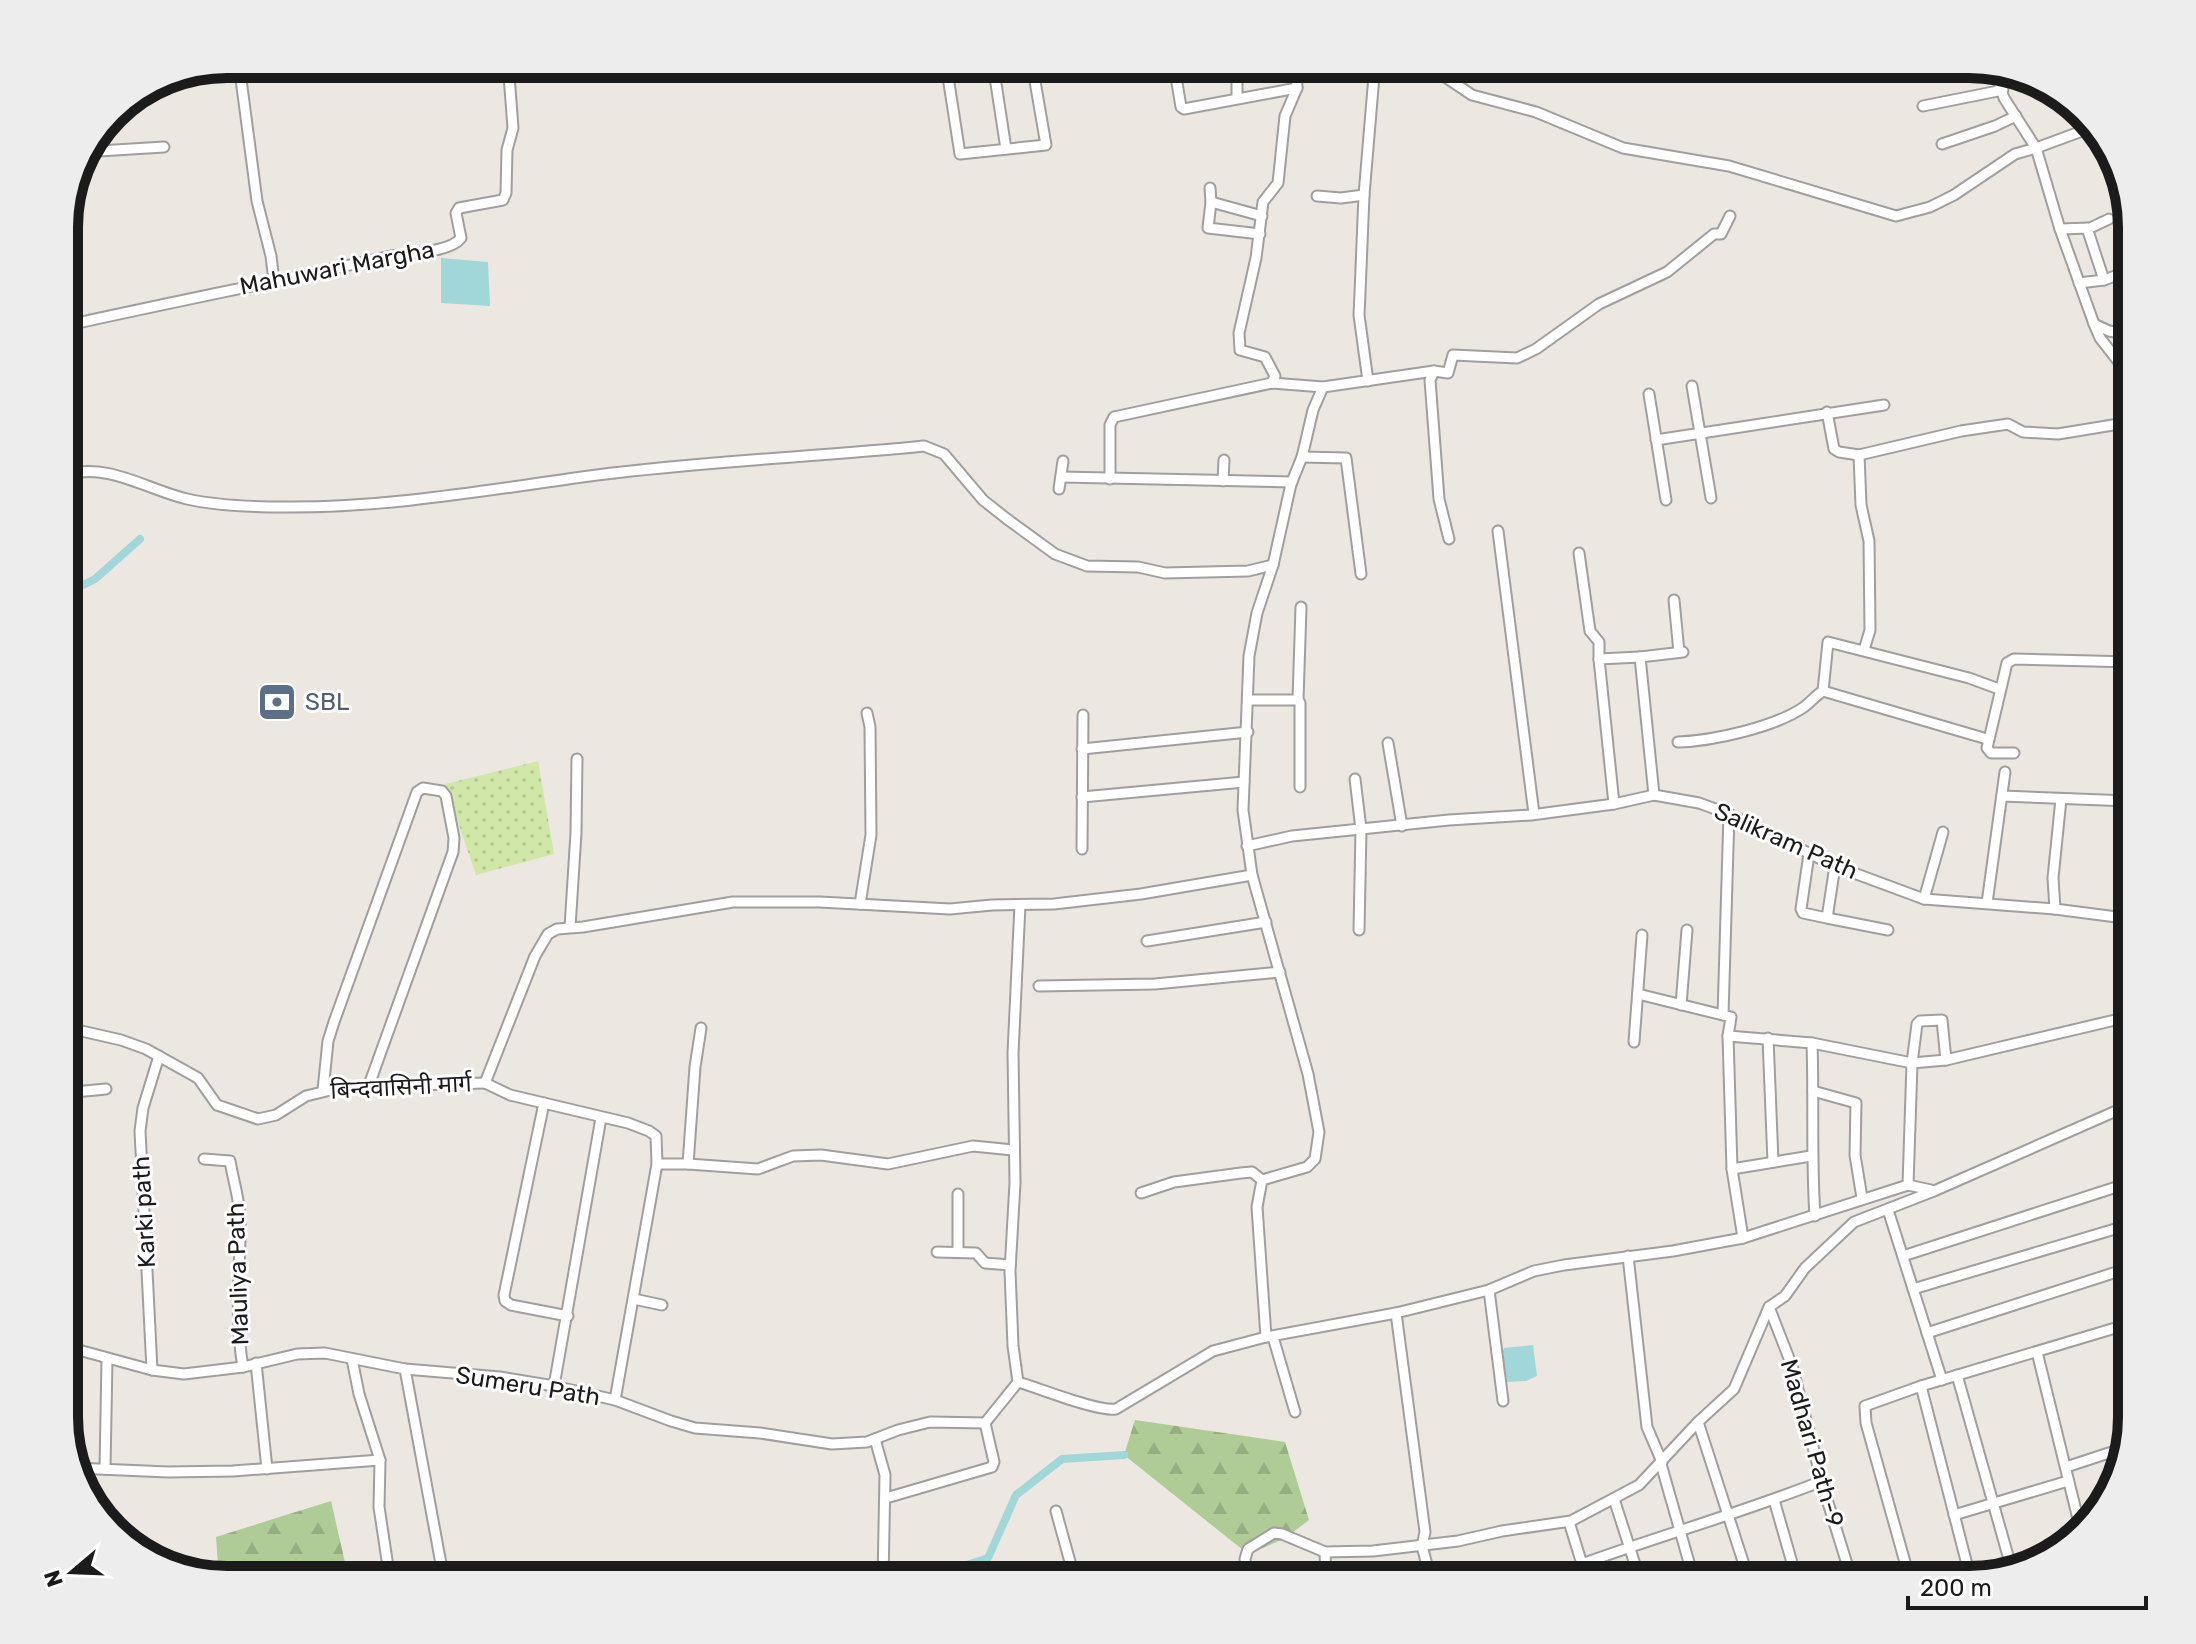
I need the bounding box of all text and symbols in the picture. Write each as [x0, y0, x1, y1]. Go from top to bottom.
street label: Mahuwari Margha [237, 235, 437, 301]
bank icon: SBL [256, 681, 298, 723]
place label: SBL [305, 688, 350, 716]
street label: Salikram Path [1710, 797, 1862, 885]
street label: बिन्दवासिनी मार्ग [330, 1069, 473, 1105]
street label: Karki path [127, 1155, 161, 1269]
street label: Mauliya Path [222, 1202, 254, 1346]
street label: Madhari Path-9 [1775, 1356, 1849, 1530]
street label: Sumeru Path [454, 1361, 602, 1411]
north arrow [32, 1532, 112, 1612]
scale bar [1908, 1560, 2146, 1610]
text: N [38, 1566, 69, 1590]
text: 200 m [1920, 1574, 1992, 1602]

